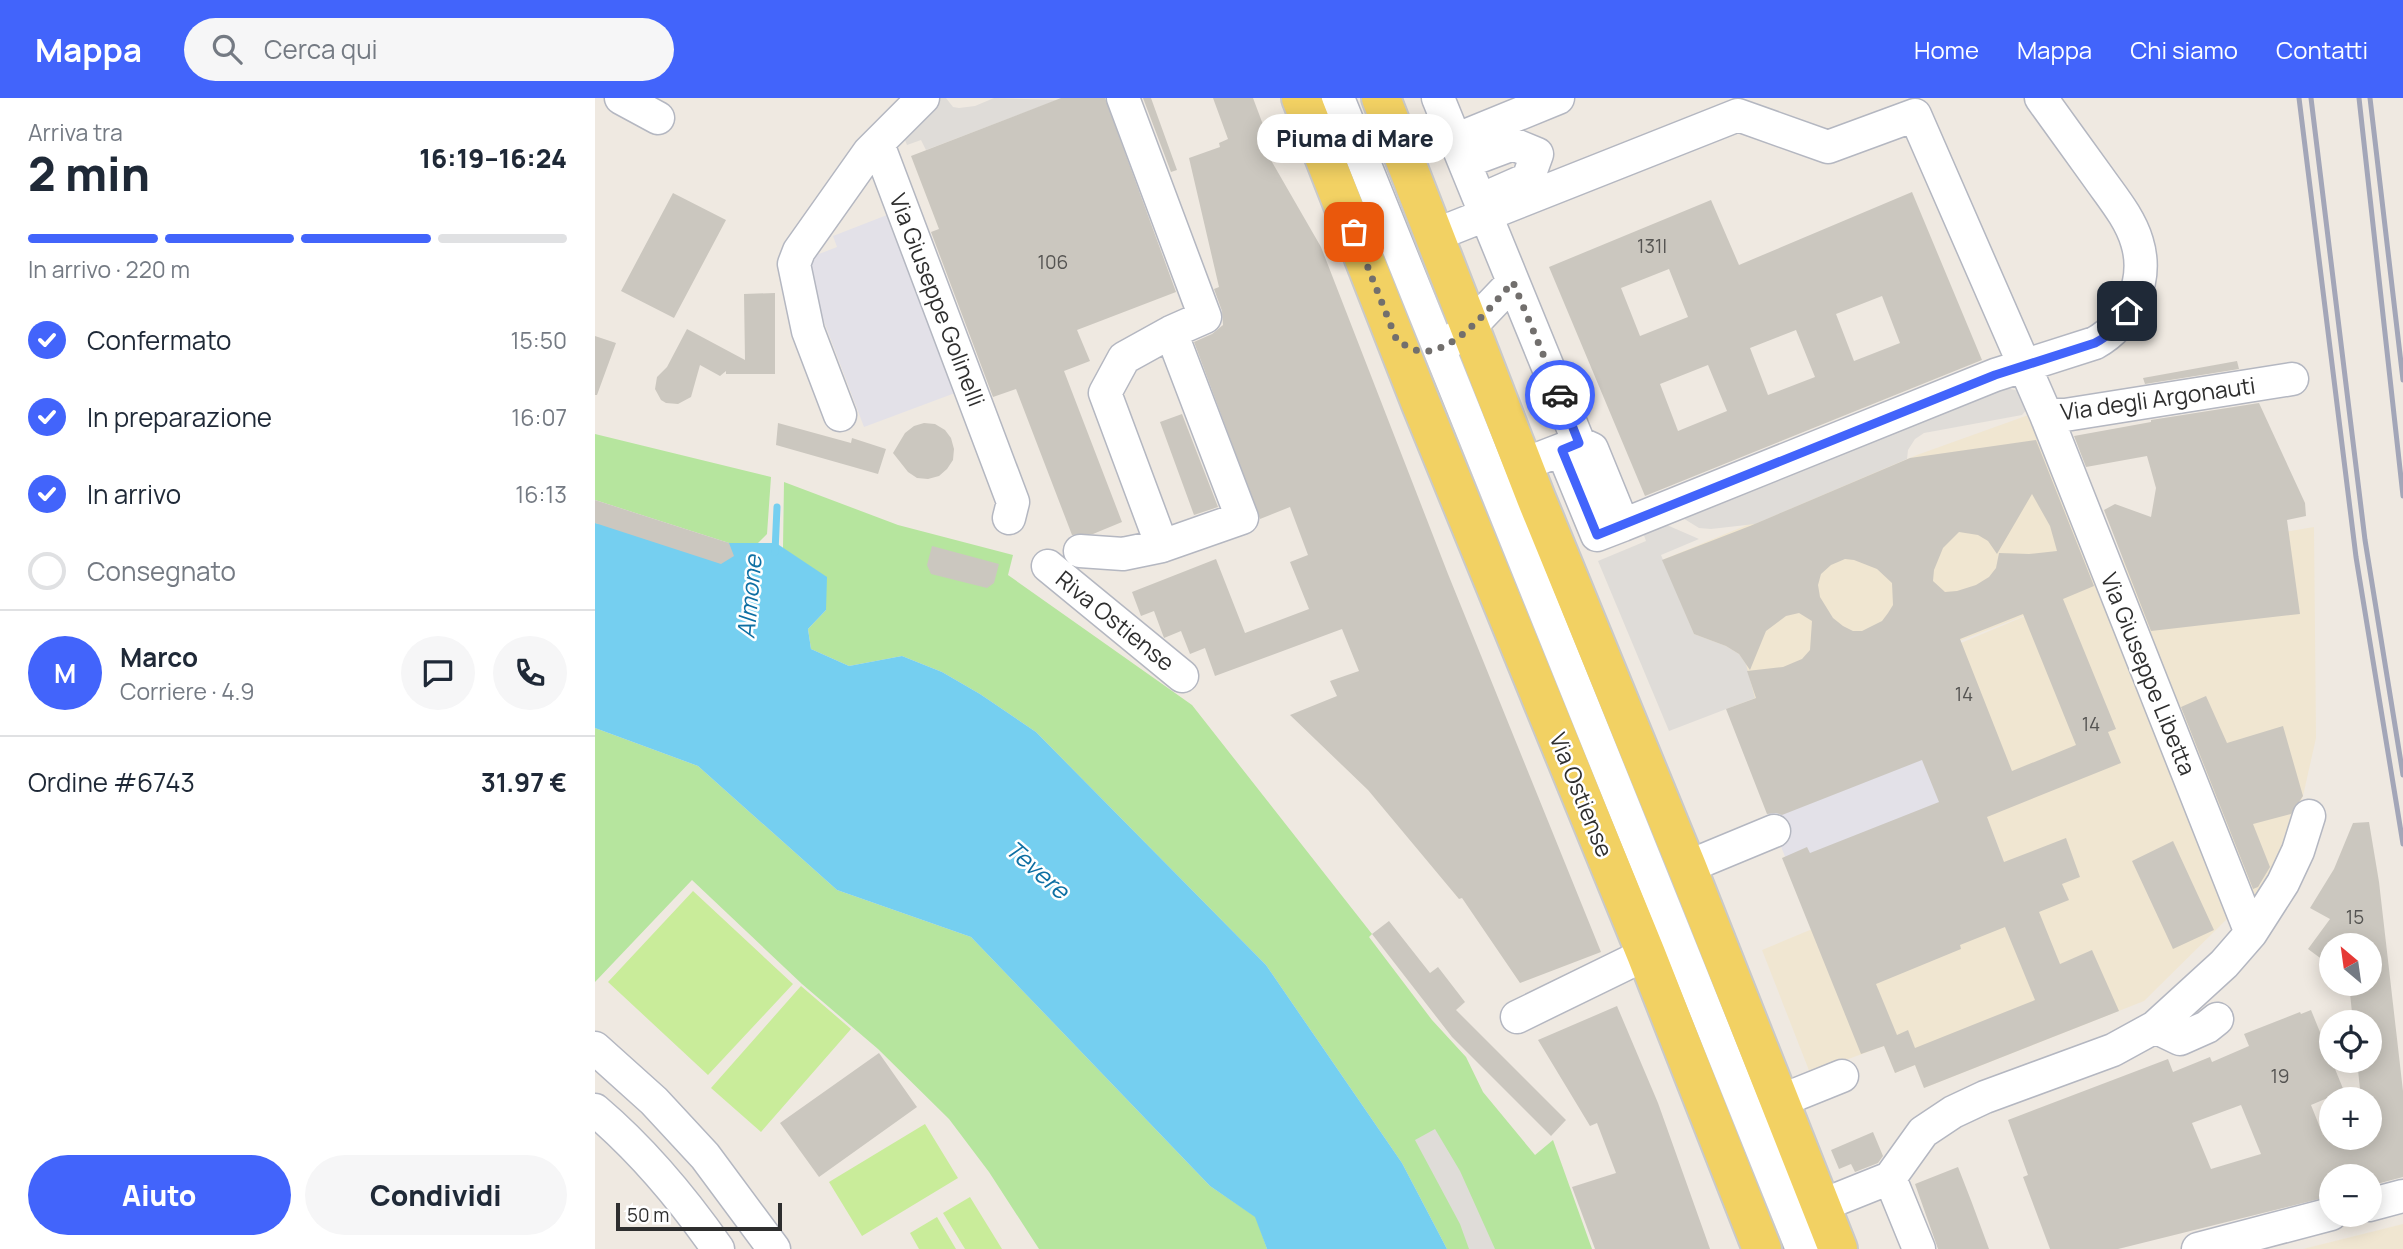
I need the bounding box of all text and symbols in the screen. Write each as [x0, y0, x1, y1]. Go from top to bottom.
search box [184, 18, 674, 81]
text: Mappa [35, 27, 142, 72]
icon: search [208, 30, 246, 68]
text: Cerca qui [264, 31, 378, 67]
text: Home [1914, 33, 1979, 66]
text: Mappa [2017, 33, 2092, 66]
text: Chi siamo [2130, 33, 2238, 66]
text: Contatti [2276, 33, 2368, 66]
callout: Piuma di Mare [1256, 113, 1452, 162]
text: Arriva tra [28, 116, 123, 148]
text: Piuma di Mare [1276, 122, 1434, 154]
text: 16:19–16:24 [419, 140, 567, 176]
text: 2 min [28, 142, 150, 205]
street label: Via Giuseppe Golinelli [883, 189, 993, 411]
pin [1324, 202, 1384, 262]
icon: bag [1335, 213, 1373, 251]
house number: 131l [1637, 233, 1667, 259]
house number: 106 [1038, 249, 1068, 275]
text: In arrivo · 220 m [28, 253, 190, 285]
pin [2097, 281, 2157, 341]
icon: home [2108, 292, 2146, 330]
icon: check [28, 321, 66, 359]
text: Confermato [87, 322, 231, 358]
text: 15:50 [511, 324, 567, 356]
courier [1525, 360, 1595, 430]
street label: Via degli Argonauti [2058, 368, 2257, 428]
icon: car [1541, 376, 1579, 414]
icon: check [28, 398, 66, 436]
text: In preparazione [87, 399, 272, 435]
text: 16:07 [511, 401, 567, 433]
icon: check [28, 475, 66, 513]
text: In arrivo [87, 476, 181, 512]
text: 16:13 [515, 478, 567, 510]
water label: Almone [728, 552, 769, 640]
text: Consegnato [87, 553, 236, 589]
street label: Riva Ostiense [1050, 563, 1182, 678]
street label: Via Giuseppe Libetta [2094, 568, 2204, 780]
button: chat [401, 636, 475, 710]
button: phone [493, 636, 567, 710]
text: Marco [120, 639, 198, 675]
text: M [54, 655, 76, 691]
text: Corriere · 4.9 [120, 675, 255, 707]
house number: 14 [1955, 681, 1973, 707]
house number: 14 [2082, 711, 2100, 737]
street label: Via Ostiense [1542, 728, 1621, 862]
text: Ordine #6743 [28, 764, 195, 800]
text: 31.97 € [481, 764, 567, 800]
water label: Tevere [999, 832, 1078, 907]
house number: 15 [2346, 904, 2364, 930]
north arrow [2319, 933, 2382, 996]
map controls [2319, 933, 2382, 1227]
button: locate [2319, 1010, 2382, 1073]
house number: 19 [2270, 1063, 2290, 1089]
button: + [2319, 1087, 2382, 1150]
button: Aiuto [28, 1155, 291, 1235]
button: Condividi [305, 1155, 567, 1235]
button: − [2319, 1164, 2382, 1227]
scale bar [616, 1200, 782, 1232]
text: 50 m [627, 1202, 669, 1228]

